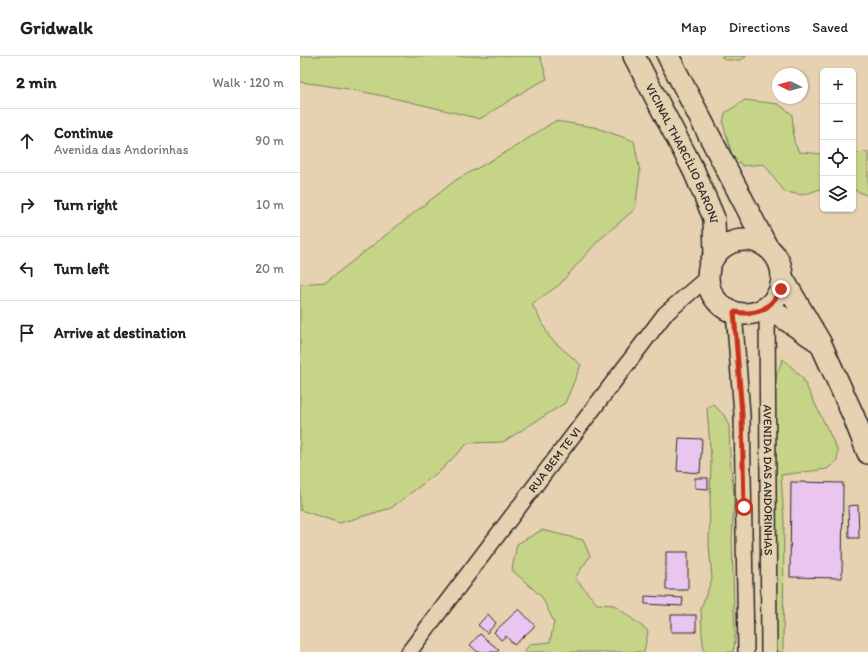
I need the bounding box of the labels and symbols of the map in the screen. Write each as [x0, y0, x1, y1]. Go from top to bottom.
north arrow [772, 68, 808, 104]
street label: VICINAL THARCÍLIO BARONI [643, 81, 721, 223]
route end [772, 280, 790, 298]
street label: AVENIDA DAS ANDORINHAS [761, 404, 775, 556]
street label: RUA BEM TE VI [525, 424, 584, 495]
route start [735, 498, 753, 516]

